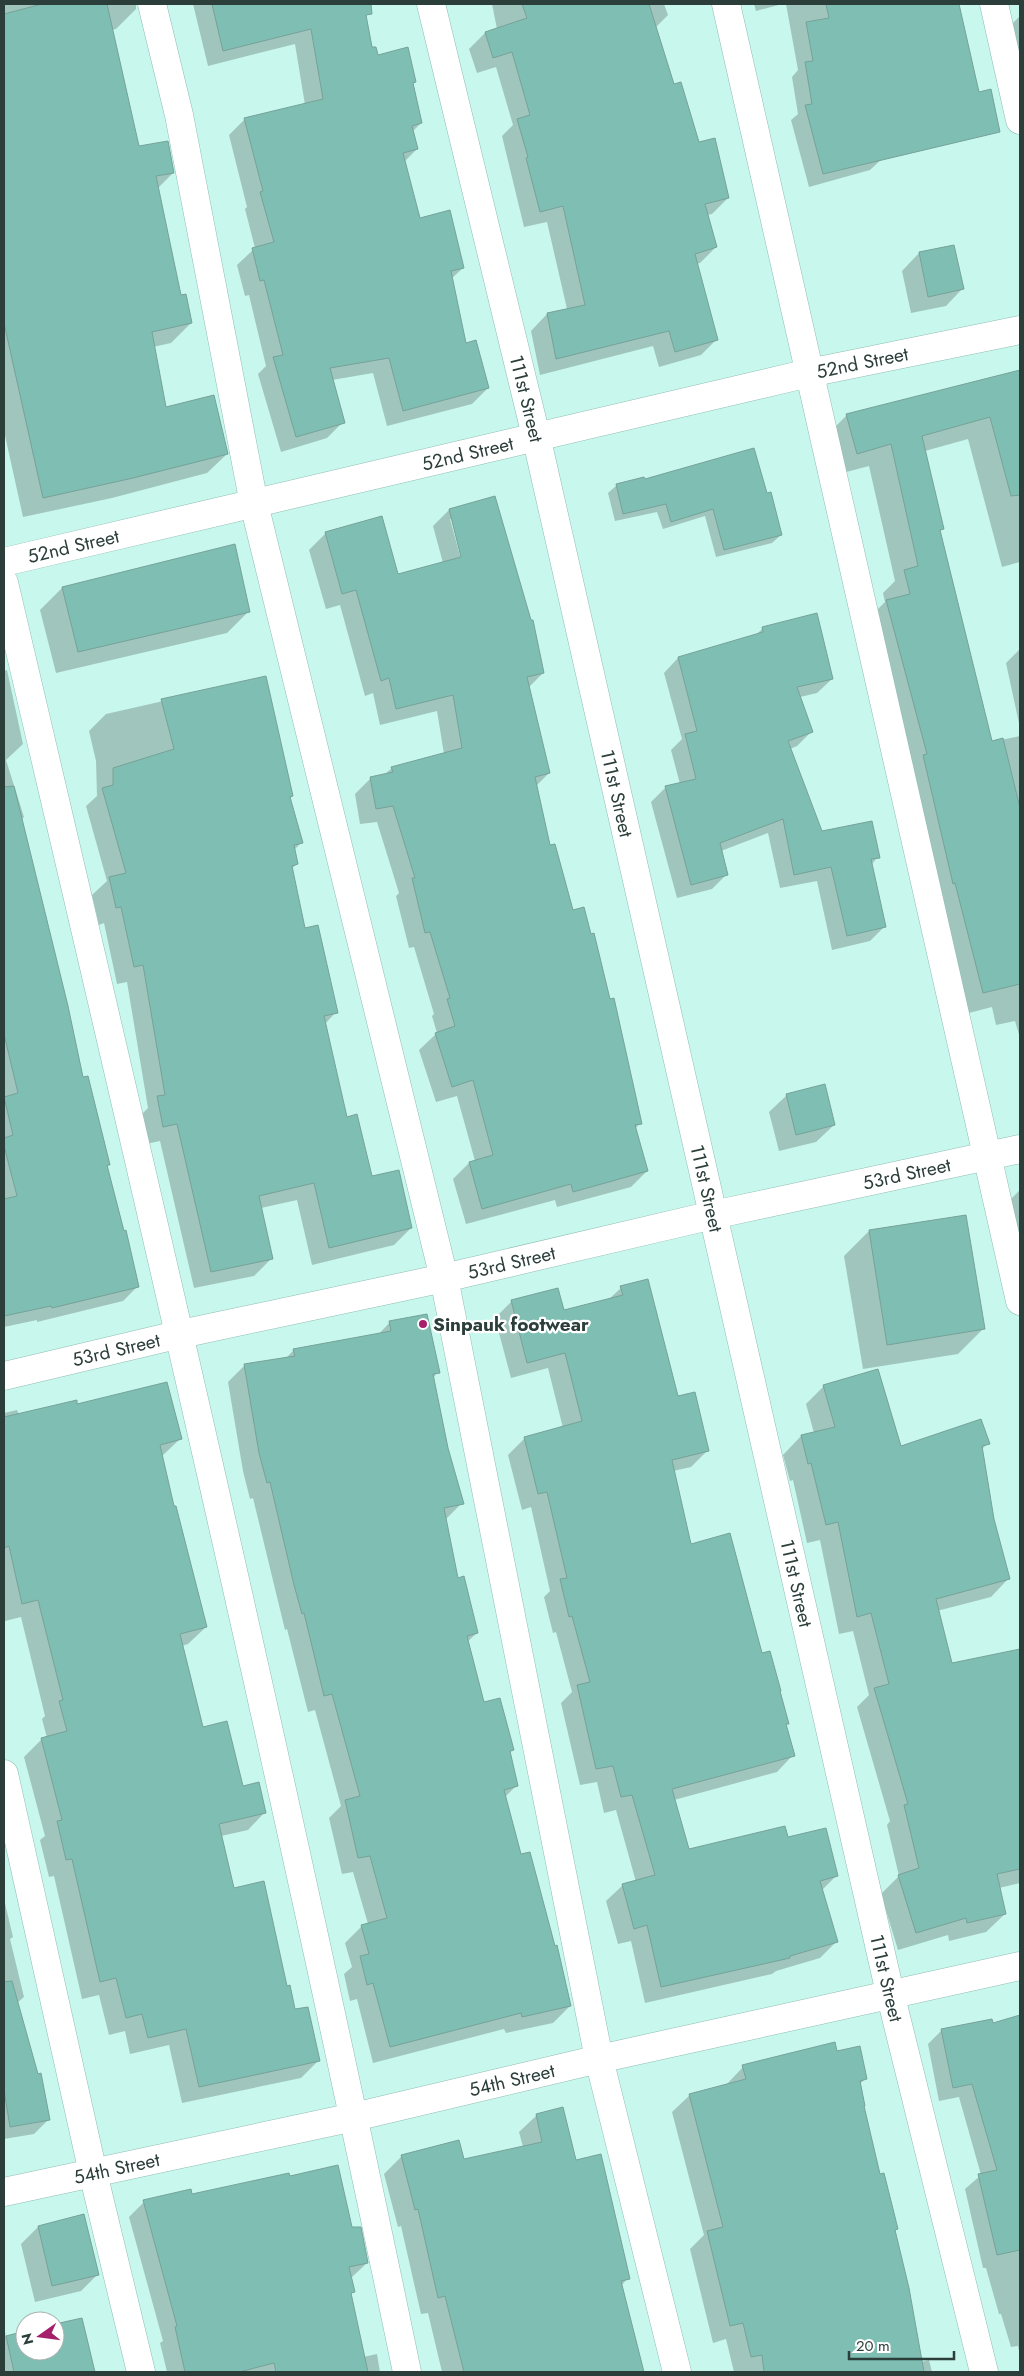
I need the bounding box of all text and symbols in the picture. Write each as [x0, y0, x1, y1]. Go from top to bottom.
street label: 52nd Street [814, 340, 911, 385]
street label: 111st Street [503, 352, 551, 445]
street label: 52nd Street [419, 429, 516, 477]
street label: 52nd Street [25, 522, 122, 570]
street label: 111st Street [594, 747, 640, 840]
street label: 111st Street [684, 1142, 730, 1235]
street label: 53rd Street [860, 1151, 954, 1196]
street label: 53rd Street [465, 1239, 558, 1286]
place label: Sinpauk footwear [433, 1311, 589, 1338]
marker: Sinpauk footwear [417, 1318, 429, 1330]
street label: 53rd Street [69, 1326, 163, 1373]
street label: 111st Street [774, 1537, 820, 1630]
street label: 111st Street [864, 1932, 910, 2025]
street label: 54th Street [466, 2056, 558, 2103]
street label: 54th Street [71, 2145, 162, 2190]
north arrow [15, 2311, 65, 2361]
scale bar [849, 2328, 954, 2360]
text: N [16, 2331, 38, 2347]
text: 20 m [856, 2335, 890, 2357]

